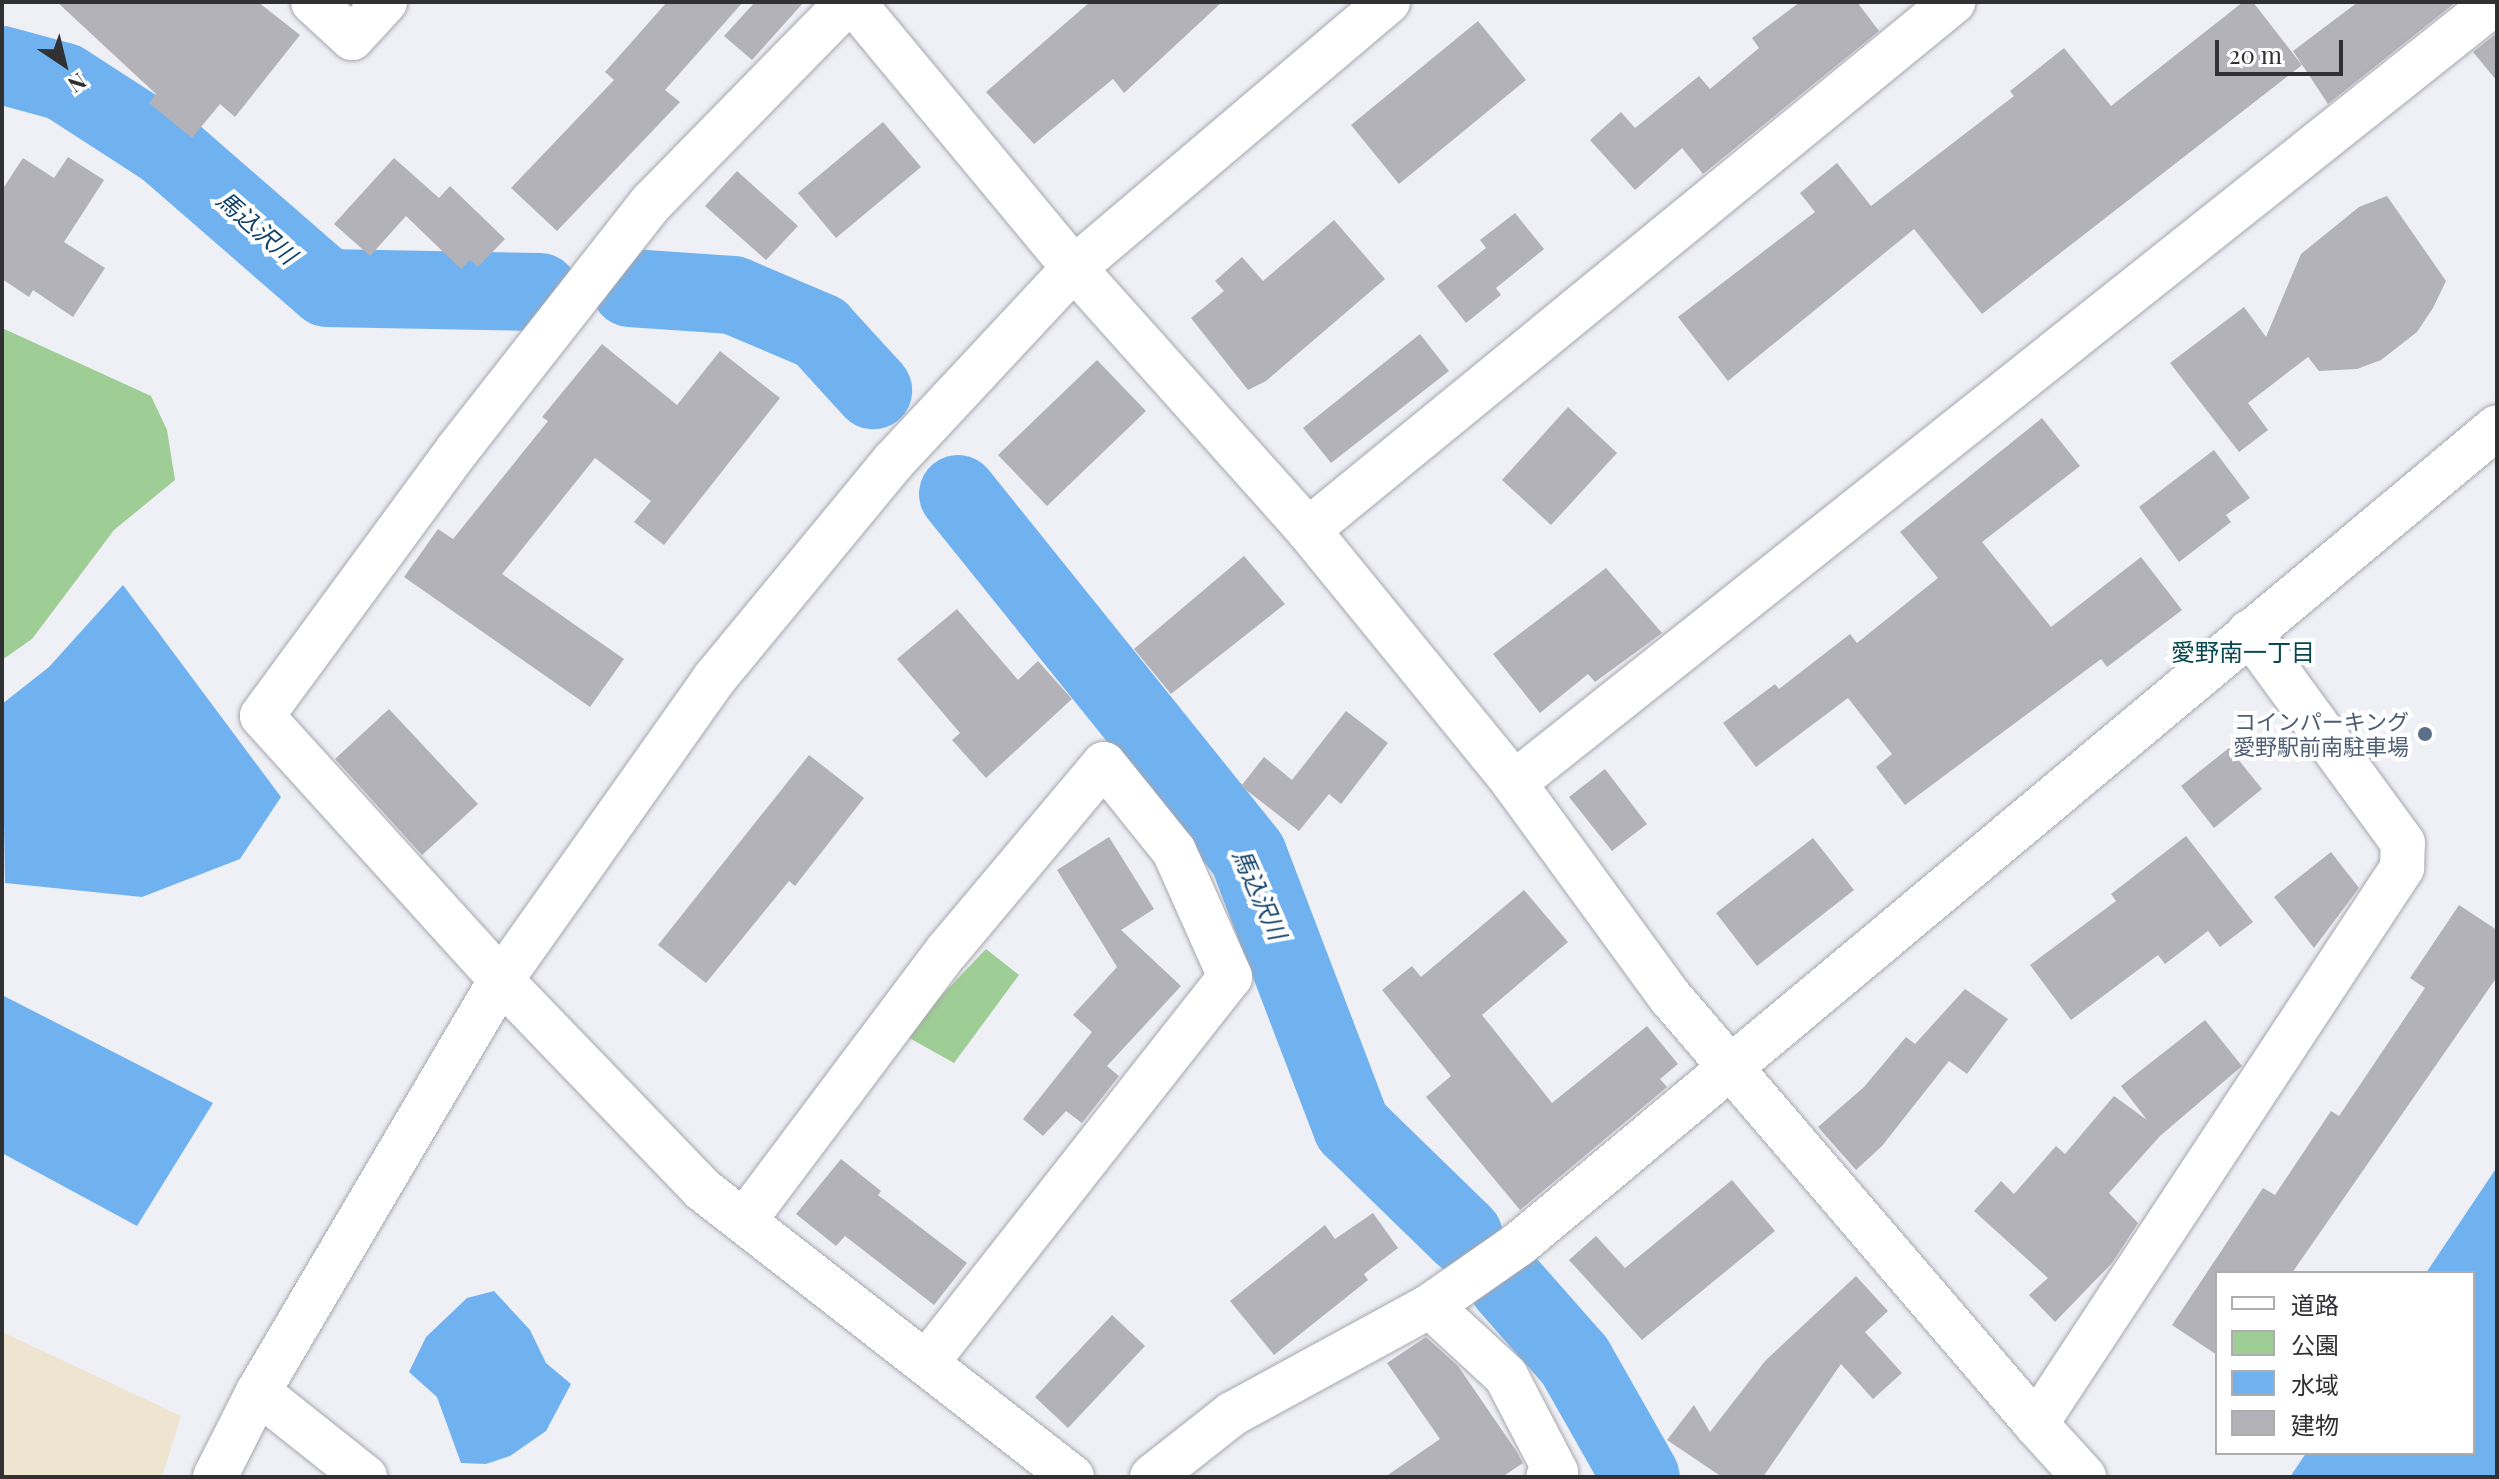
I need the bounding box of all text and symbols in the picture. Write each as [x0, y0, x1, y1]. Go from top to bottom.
north arrow [24, 24, 104, 104]
scale bar [2219, 24, 2347, 74]
text: 20 m [2229, 38, 2282, 70]
text: N [63, 67, 93, 100]
water label: 馬込沢川 [211, 185, 303, 269]
district label: 愛野南一丁目 [2171, 638, 2315, 666]
place label: コインパーキング 愛野駅前南駐車場 [2233, 708, 2409, 760]
marker: コインパーキング 愛野駅前南駐車場 [2416, 725, 2434, 743]
water label: 馬込沢川 [1227, 844, 1293, 944]
legend [2215, 1271, 2475, 1455]
text: 道路 [2291, 1288, 2339, 1320]
text: 公園 [2291, 1328, 2339, 1360]
text: 水域 [2291, 1368, 2339, 1400]
text: 建物 [2291, 1408, 2339, 1440]

